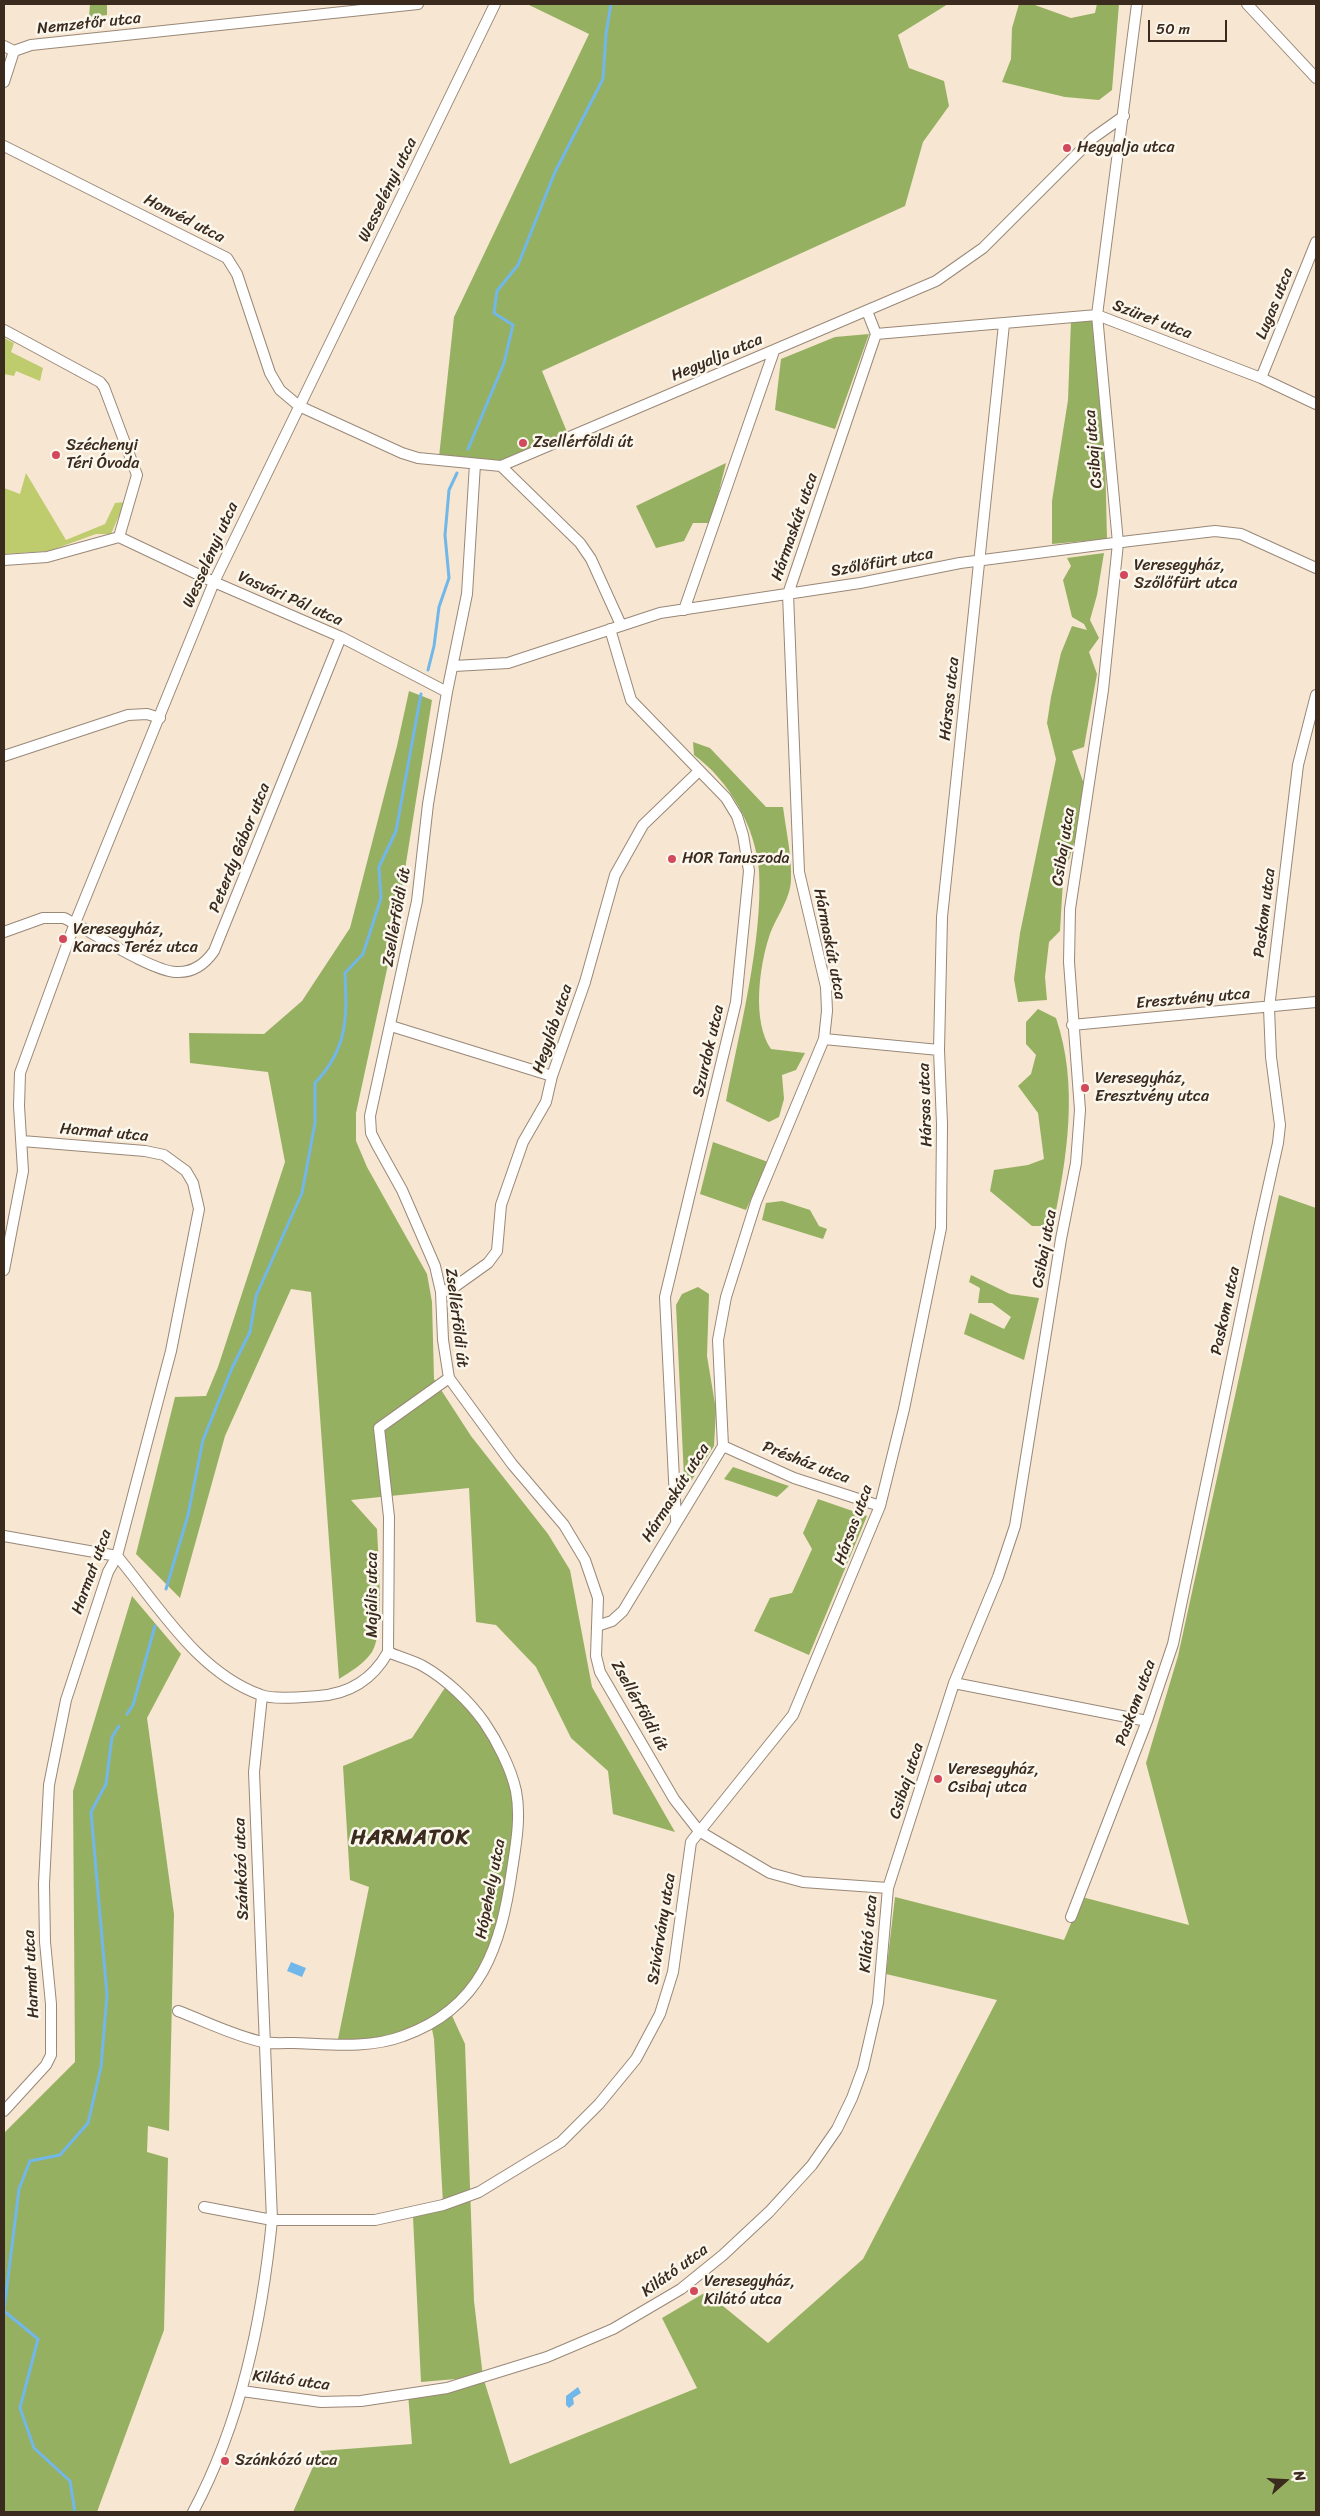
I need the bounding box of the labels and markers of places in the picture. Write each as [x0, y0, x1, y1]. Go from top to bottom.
place label: Hegyalja utca [1077, 138, 1175, 158]
marker: Hegyalja utca [1061, 142, 1073, 154]
place label: Zsellérföldi út [533, 433, 633, 453]
place label: Széchenyi Téri Óvoda [66, 436, 139, 474]
marker: Zsellérföldi út [517, 437, 529, 449]
marker: Széchenyi Téri Óvoda [50, 449, 62, 461]
place label: Veresegyház, Szőlőfürt utca [1134, 556, 1237, 594]
marker: Veresegyház, Szőlőfürt utca [1118, 569, 1130, 581]
place label: HOR Tanuszoda [682, 849, 790, 869]
marker: HOR Tanuszoda [666, 853, 678, 865]
place label: Veresegyház, Karacs Teréz utca [73, 920, 198, 958]
marker: Veresegyház, Karacs Teréz utca [57, 933, 69, 945]
place label: Veresegyház, Eresztvény utca [1095, 1069, 1209, 1107]
marker: Veresegyház, Eresztvény utca [1079, 1082, 1091, 1094]
place label: Veresegyház, Csibaj utca [948, 1760, 1039, 1798]
marker: Veresegyház, Csibaj utca [932, 1773, 944, 1785]
place label: Veresegyház, Kilátó utca [704, 2272, 795, 2310]
marker: Veresegyház, Kilátó utca [688, 2285, 700, 2297]
place label: Szánkózó utca [235, 2451, 337, 2471]
marker: Szánkózó utca [219, 2455, 231, 2467]

